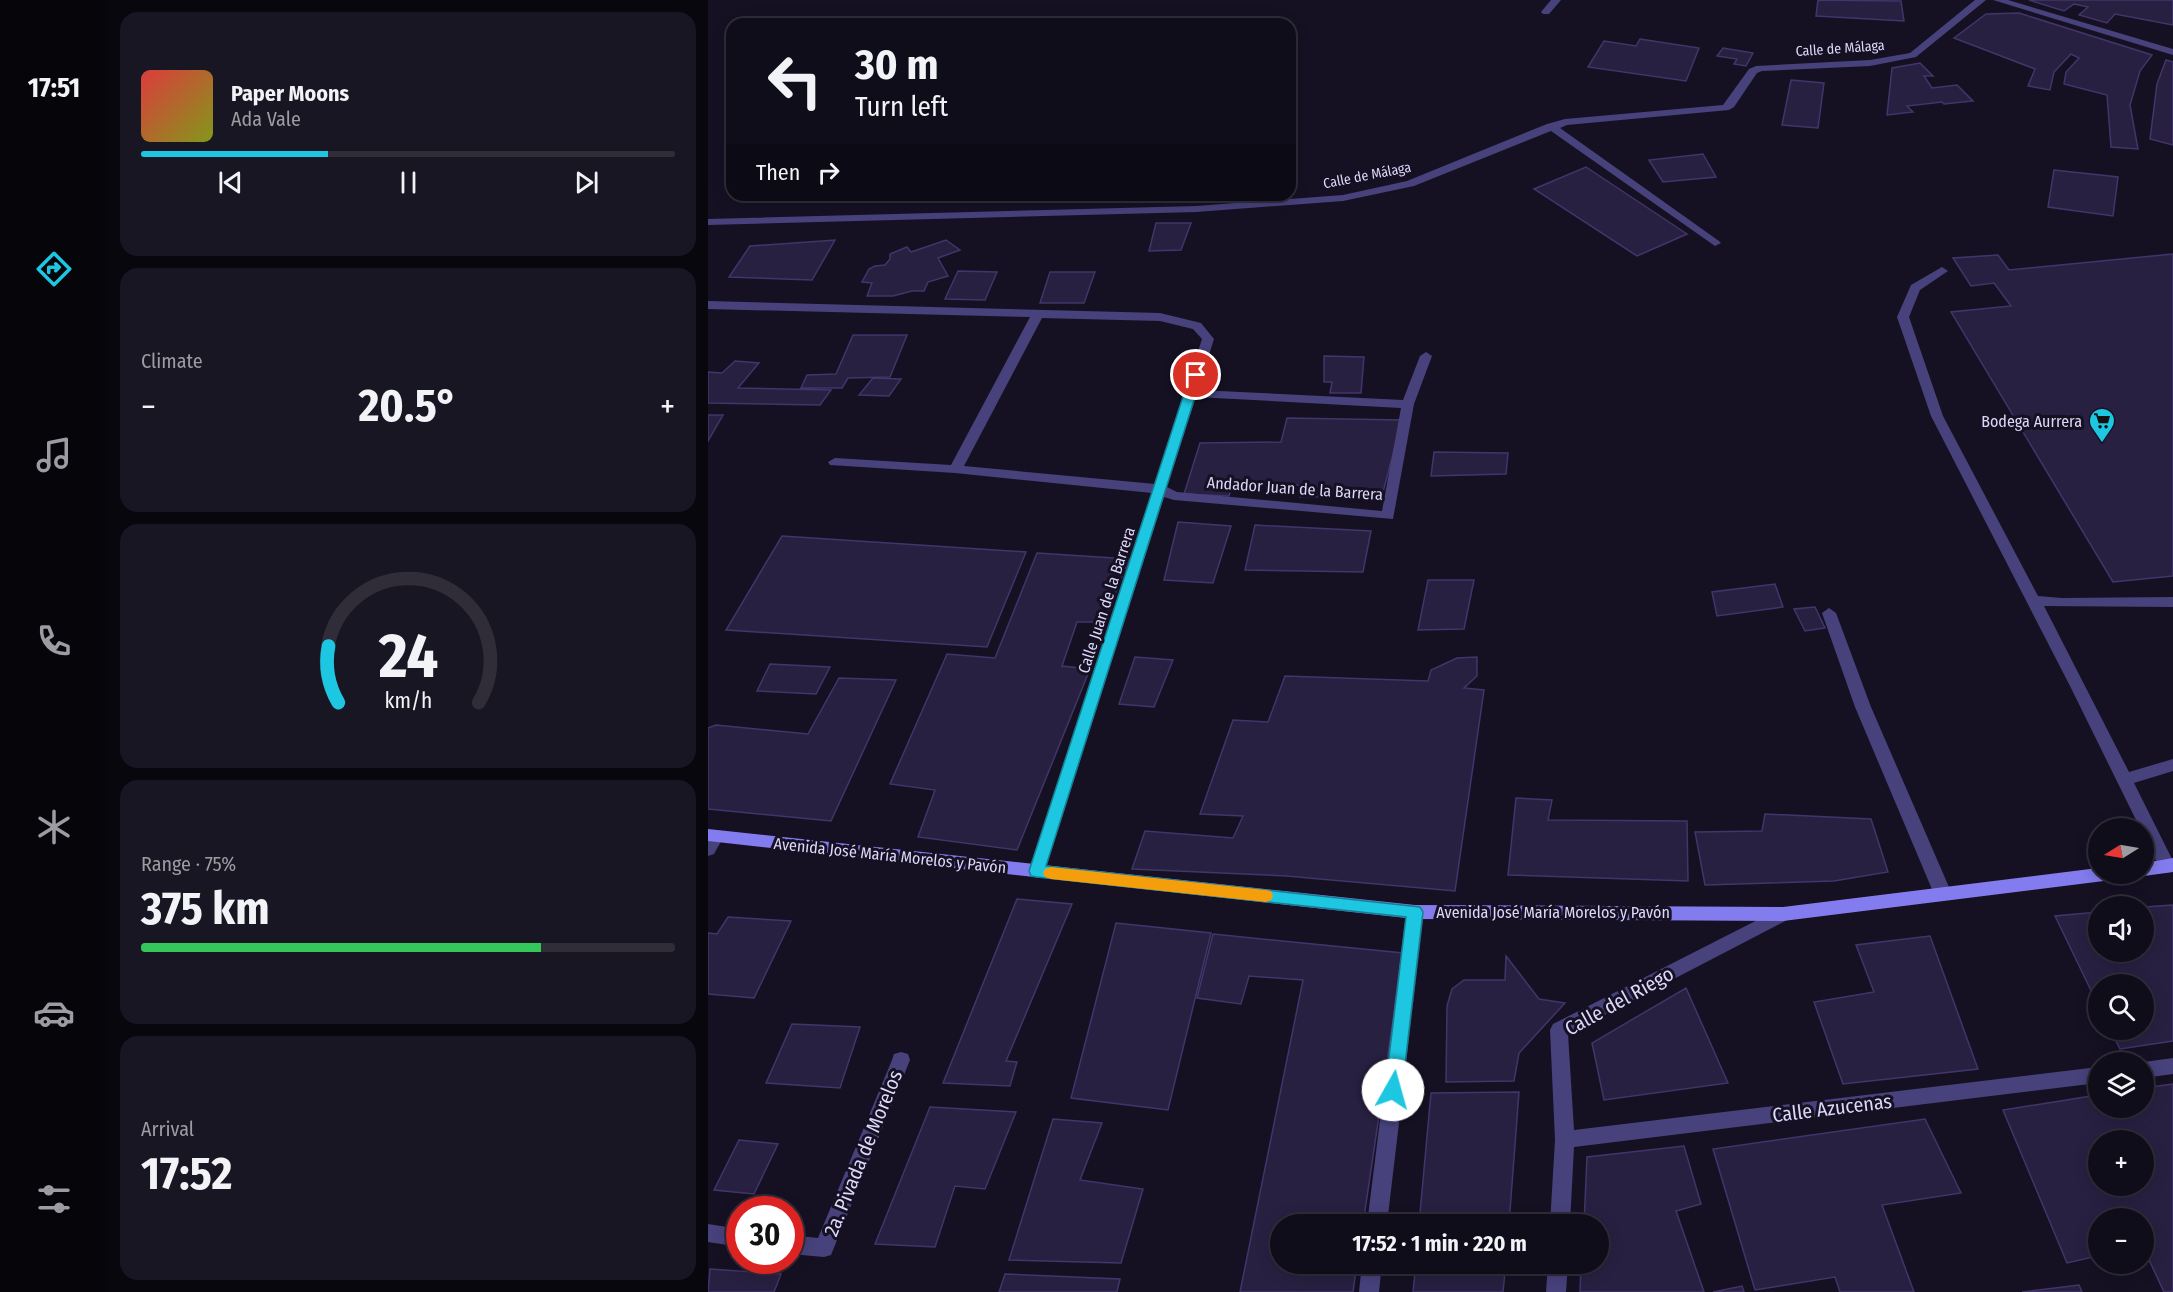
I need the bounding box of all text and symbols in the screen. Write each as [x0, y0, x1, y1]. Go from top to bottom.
street label: Calle de Málaga [1795, 37, 1885, 60]
text: 30 m [855, 40, 939, 90]
icon: left [756, 42, 834, 120]
text: 17:51 [28, 72, 80, 104]
text: Paper Moons [231, 80, 349, 107]
text: Turn left [855, 91, 948, 123]
text: Ada Vale [231, 107, 301, 131]
icon: right [812, 156, 845, 189]
text: Then [756, 159, 800, 186]
street label: Calle de Málaga [1322, 159, 1413, 192]
icon: previous [214, 166, 247, 199]
icon: pause [392, 166, 425, 199]
icon: next [570, 166, 603, 199]
icon: directions [33, 248, 75, 290]
text: Climate [141, 349, 203, 373]
pin [1170, 349, 1221, 400]
icon: arrive [1179, 358, 1212, 391]
text: 20.5° [358, 379, 457, 433]
text: − [141, 387, 156, 427]
text: + [660, 387, 675, 427]
supermarket icon: Bodega Aurrera [2087, 406, 2117, 444]
place label: Bodega Aurrera [1981, 412, 2082, 431]
icon: music [33, 434, 75, 476]
street label: Andador Juan de la Barrera [1206, 473, 1384, 504]
street label: Calle Juan de la Barrera [1074, 525, 1139, 676]
text: 24 [377, 619, 438, 694]
icon: phone [33, 620, 75, 662]
text: km/h [384, 688, 432, 714]
icon: climate [33, 806, 75, 848]
north arrow [2088, 818, 2154, 884]
map controls [2088, 818, 2154, 1274]
street label: Avenida José María Morelos y Pavón [773, 834, 1007, 877]
text: Range · 75% [141, 852, 236, 876]
text: 375 km [141, 882, 269, 936]
button: sound [2088, 896, 2154, 962]
street label: Avenida José María Morelos y Pavón [1436, 903, 1670, 922]
street label: Calle del Riego [1560, 961, 1678, 1041]
button: search [2088, 974, 2154, 1040]
icon: car [33, 992, 75, 1034]
button: layers [2088, 1052, 2154, 1118]
position arrow [1361, 1058, 1425, 1122]
street label: 2a. Pivada de Morelos [819, 1066, 907, 1240]
street label: Calle Azucenas [1771, 1089, 1893, 1127]
text: Arrival [141, 1117, 194, 1141]
button: + [2088, 1130, 2154, 1196]
text: 17:52 [141, 1147, 232, 1201]
icon: filters [33, 1178, 75, 1220]
speed limit sign: 30 [726, 1196, 804, 1274]
button: − [2088, 1208, 2154, 1274]
text: 17:52 · 1 min · 220 m [1352, 1230, 1527, 1257]

